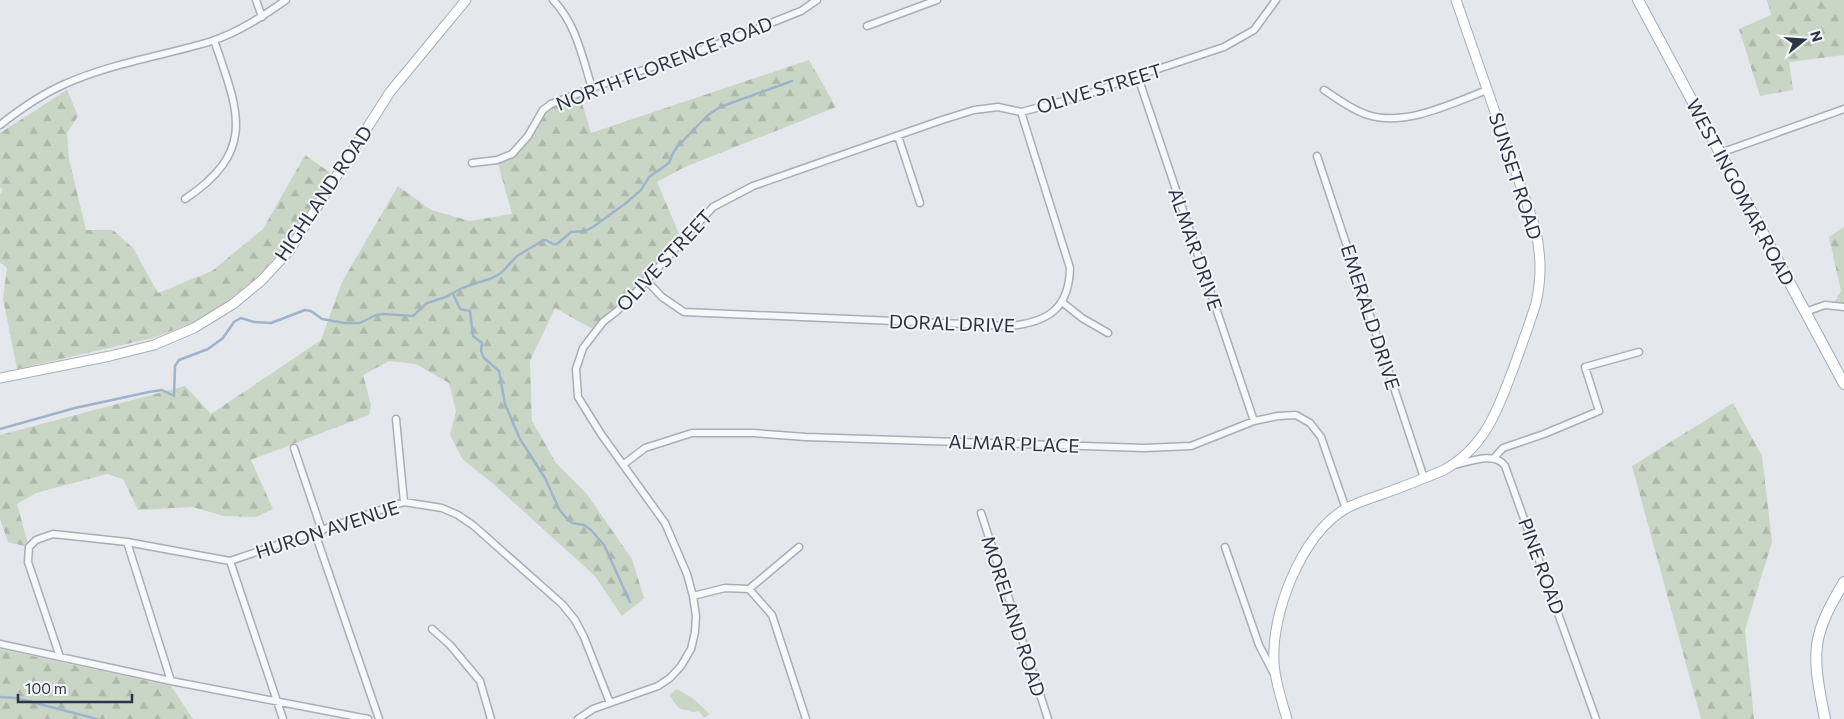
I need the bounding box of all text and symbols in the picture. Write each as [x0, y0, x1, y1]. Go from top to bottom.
street label: NORTH FLORENCE ROAD [553, 11, 775, 115]
north arrow [1779, 15, 1829, 65]
text: N [1807, 29, 1827, 44]
street label: OLIVE STREET [1033, 58, 1165, 118]
street label: WEST INGOMAR ROAD [1682, 95, 1800, 289]
street label: SUNSET ROAD [1485, 110, 1547, 242]
street label: HIGHLAND ROAD [269, 121, 377, 265]
street label: ALMAR DRIVE [1164, 185, 1228, 313]
street label: OLIVE STREET [611, 205, 717, 315]
street label: EMERALD DRIVE [1337, 241, 1405, 393]
street label: DORAL DRIVE [889, 309, 1015, 337]
street label: ALMAR PLACE [948, 429, 1080, 457]
street label: HURON AVENUE [252, 495, 402, 563]
street label: PINE ROAD [1514, 515, 1570, 617]
street label: MORELAND ROAD [977, 533, 1051, 699]
scale bar [18, 672, 131, 704]
text: 100 m [25, 679, 67, 697]

